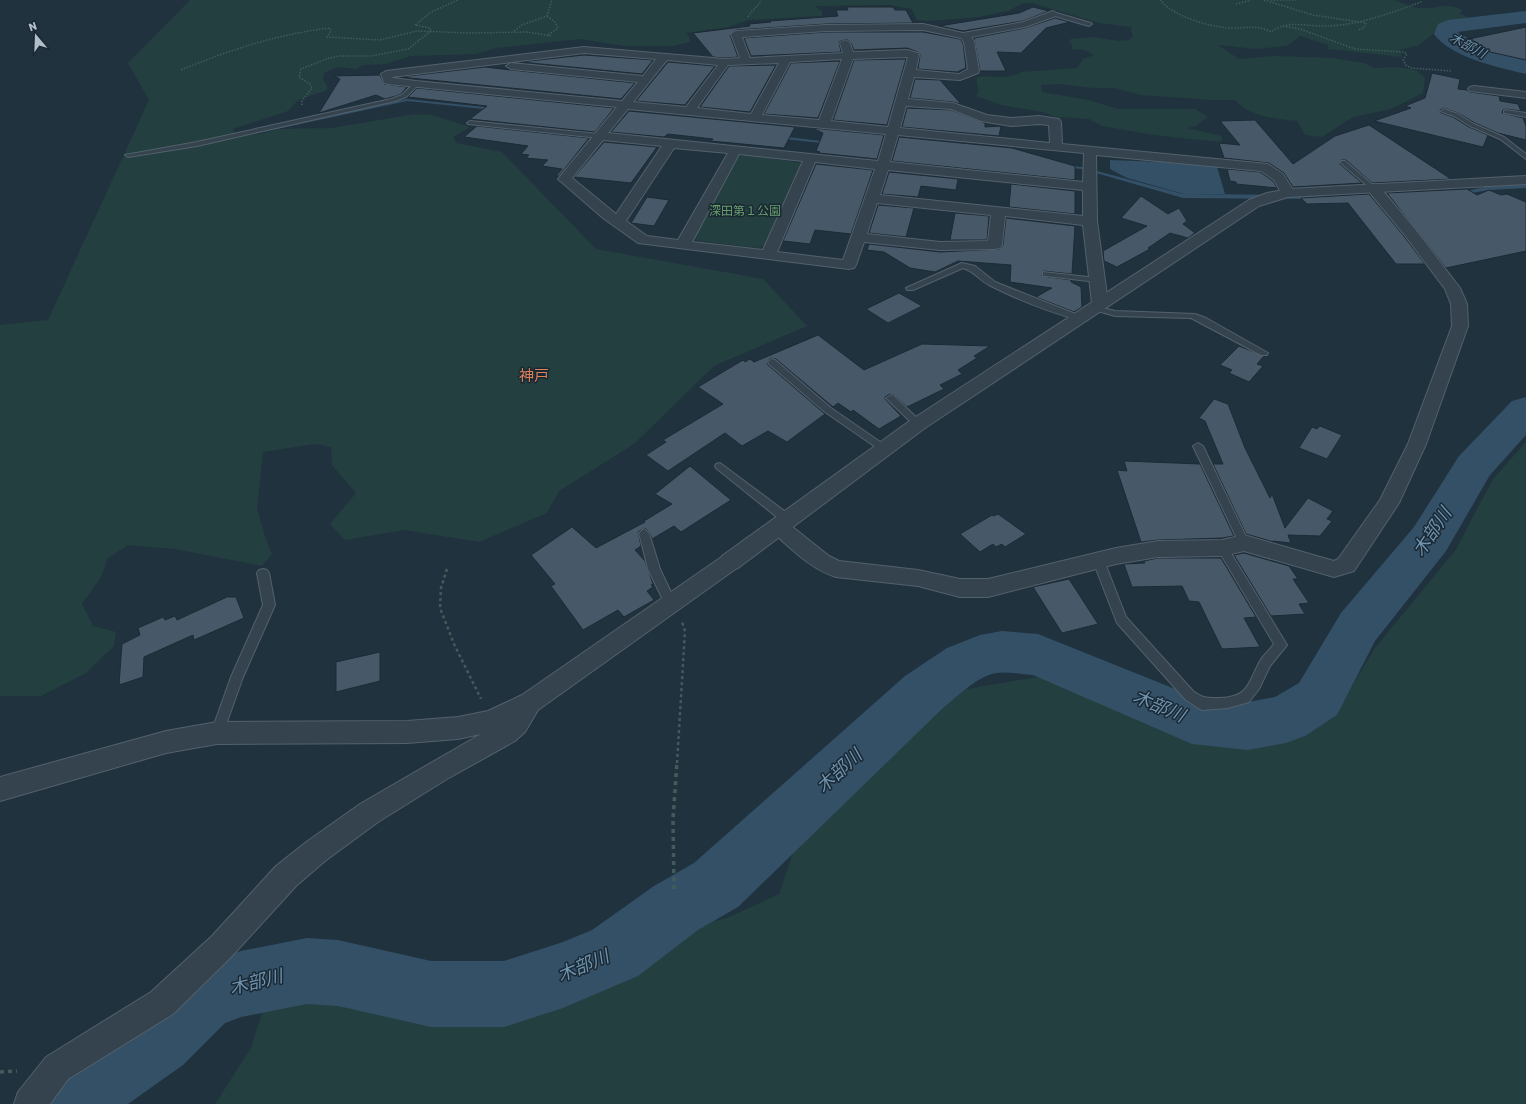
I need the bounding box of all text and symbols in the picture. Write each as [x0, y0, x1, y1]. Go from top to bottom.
north arrow [16, 16, 56, 56]
text: N [27, 20, 39, 34]
water label: 木部川 [1447, 30, 1490, 62]
park label: 深田第１公園 [709, 204, 781, 218]
district label: 神戸 [519, 367, 549, 385]
water label: 木部川 [1408, 502, 1457, 561]
water label: 木部川 [1130, 685, 1190, 727]
water label: 木部川 [812, 743, 868, 797]
water label: 木部川 [554, 945, 614, 987]
water label: 木部川 [227, 964, 287, 999]

